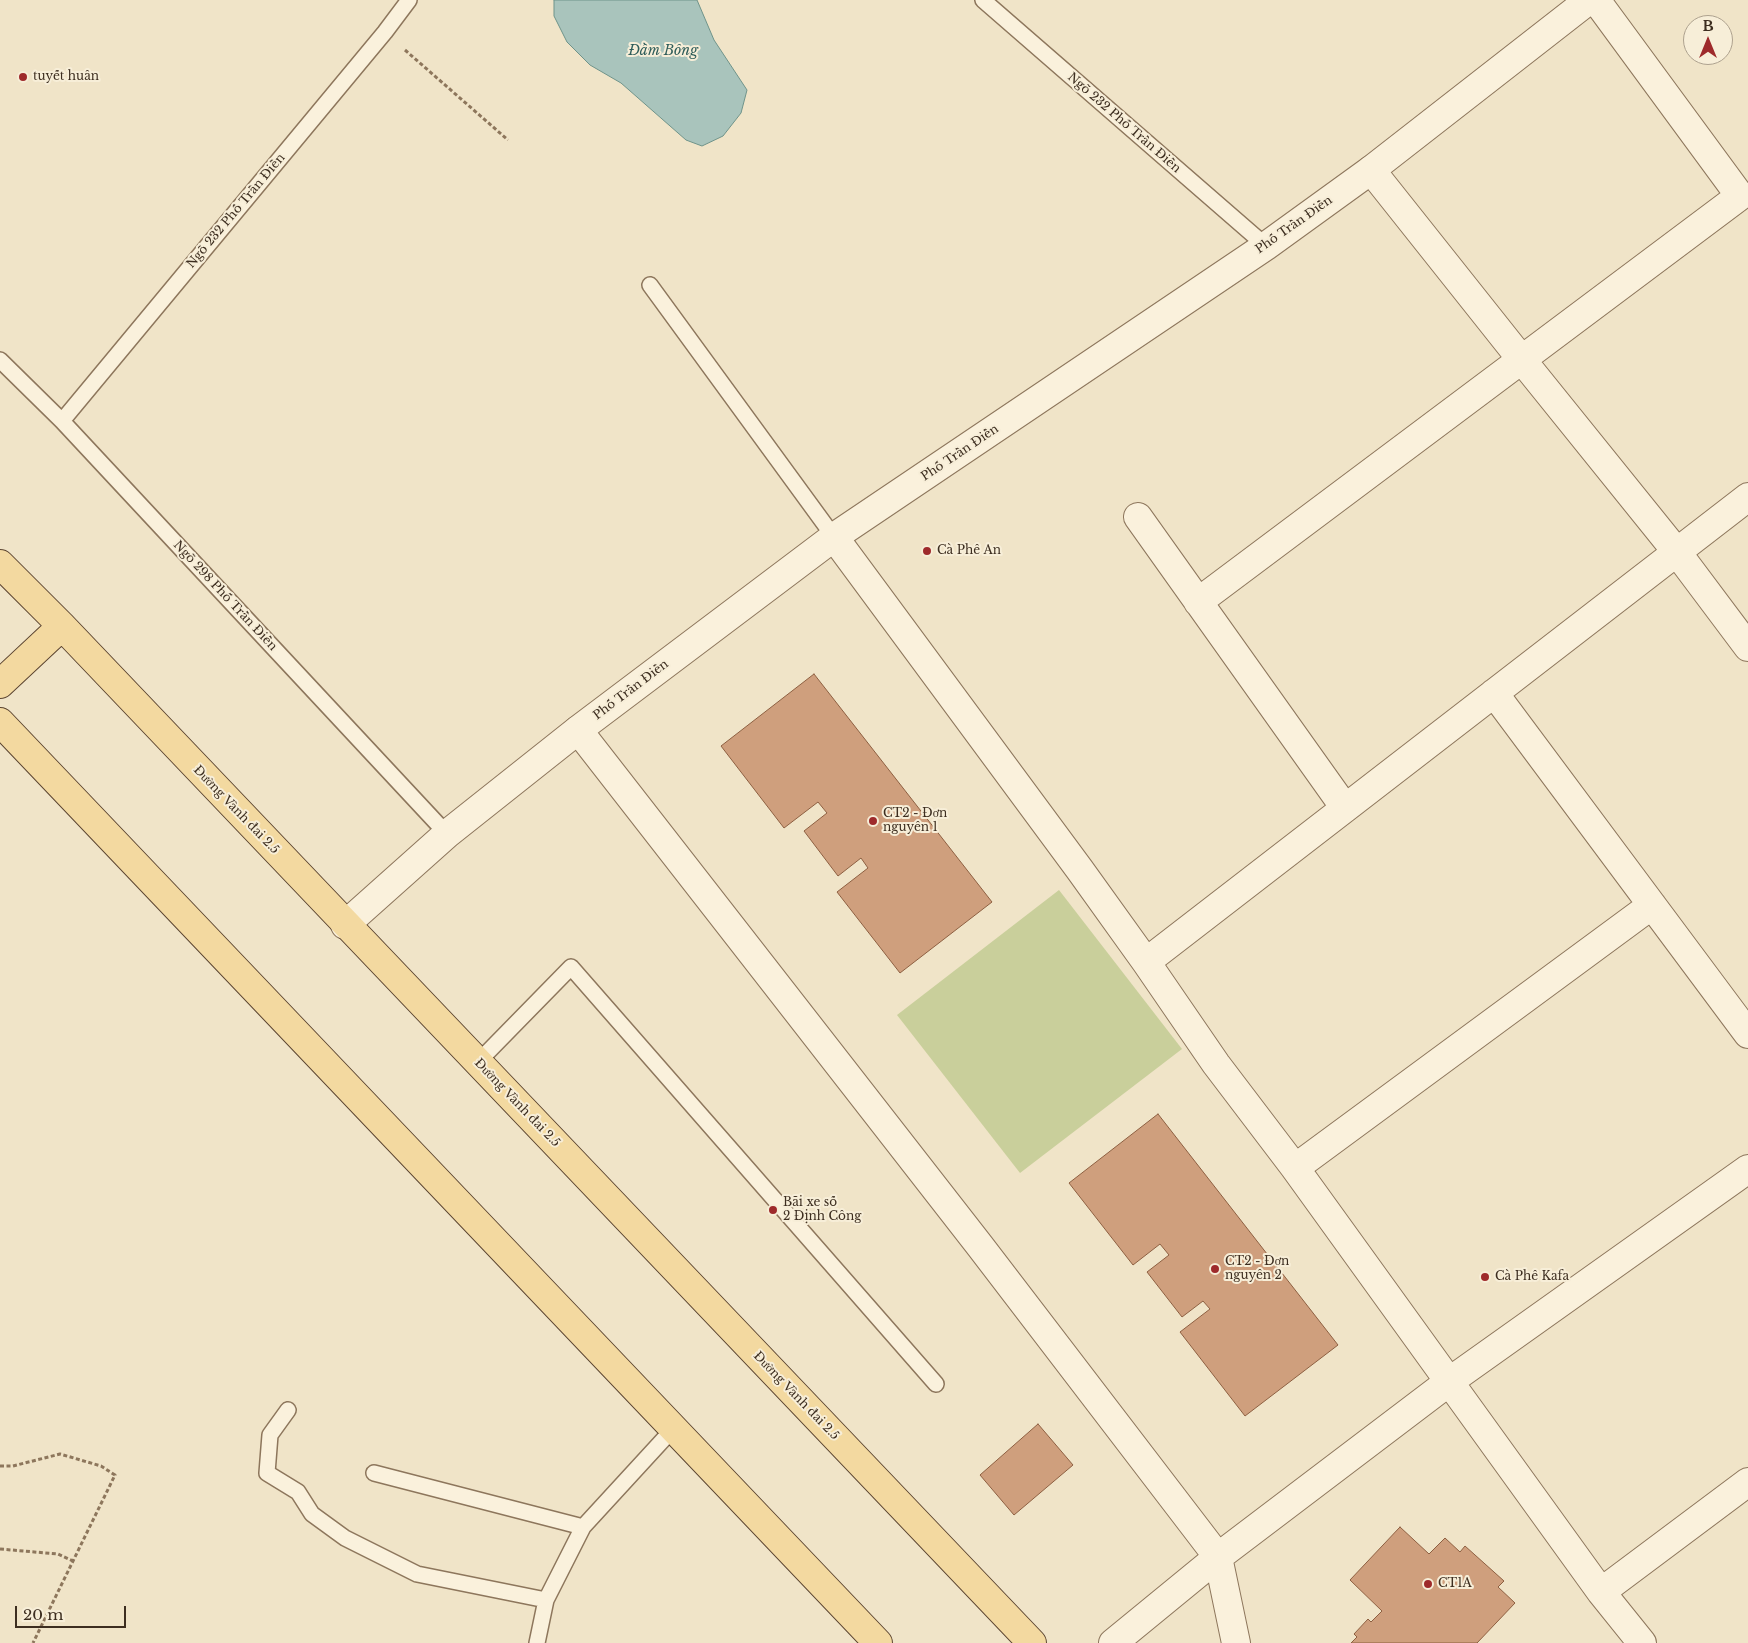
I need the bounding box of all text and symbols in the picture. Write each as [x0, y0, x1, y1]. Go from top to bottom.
north arrow [1683, 15, 1733, 65]
text: B [1702, 17, 1714, 35]
water label: Đầm Bông [628, 43, 698, 59]
place label: tuyết huân [33, 70, 99, 84]
street label: Ngõ 232 Phố Trần Điền [1065, 70, 1183, 176]
marker: tuyết huân [17, 71, 29, 83]
street label: Ngõ 232 Phố Trần Điền [184, 151, 288, 271]
street label: Phố Trần Điền [1253, 193, 1335, 257]
street label: Phố Trần Điền [918, 422, 1002, 484]
street label: Ngõ 298 Phố Trần Điền [170, 538, 280, 654]
place label: Cà Phê An [937, 544, 1001, 558]
marker: Cà Phê An [921, 545, 933, 557]
street label: Phố Trần Điền [591, 657, 671, 723]
street label: Đường Vành đai 2.5 [190, 763, 282, 857]
place label: CT2 - Đơn nguyên 1 [883, 807, 947, 835]
marker: CT2 - Đơn nguyên 1 [867, 815, 879, 827]
street label: Đường Vành đai 2.5 [471, 1056, 563, 1150]
place label: Bãi xe số 2 Định Công [783, 1196, 861, 1224]
marker: Bãi xe số 2 Định Công [767, 1204, 779, 1216]
place label: CT2 - Đơn nguyên 2 [1225, 1255, 1289, 1283]
marker: CT2 - Đơn nguyên 2 [1209, 1263, 1221, 1275]
place label: Cà Phê Kafa [1495, 1270, 1569, 1284]
marker: Cà Phê Kafa [1479, 1271, 1491, 1283]
street label: Đường Vành đai 2.5 [750, 1349, 842, 1443]
place label: CT1A [1438, 1577, 1472, 1591]
marker: CT1A [1422, 1578, 1434, 1590]
scale bar [18, 1596, 129, 1628]
text: 20 m [23, 1605, 63, 1624]

